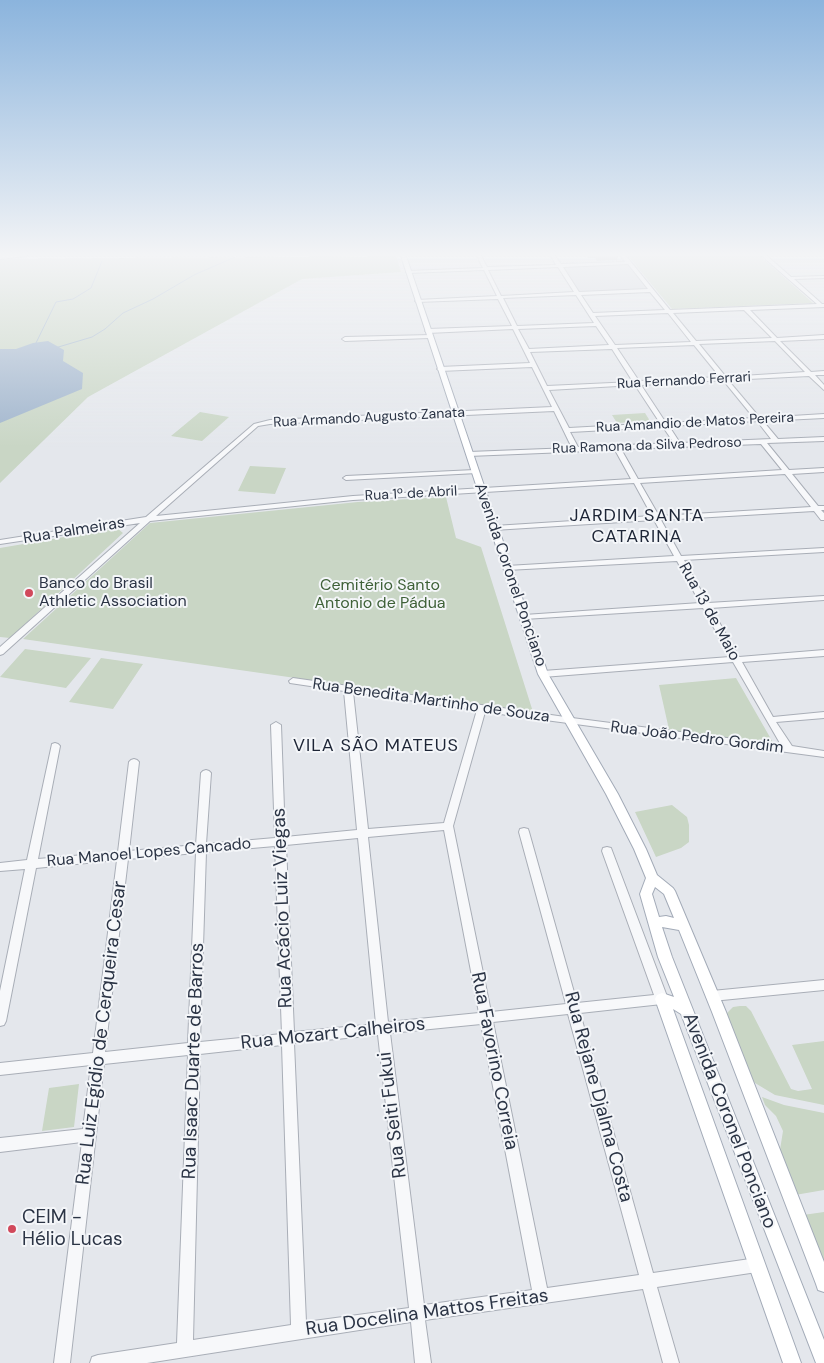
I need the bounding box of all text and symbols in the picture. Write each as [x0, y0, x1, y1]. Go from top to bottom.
street label: Rua Fernando Ferrari [617, 369, 751, 393]
street label: Rua Armando Augusto Zanata [273, 405, 465, 431]
street label: Rua Amandio de Matos Pereira [596, 409, 794, 437]
street label: Rua Ramona da Silva Pedroso [552, 434, 742, 458]
street label: Avenida Coronel Ponciano [470, 481, 550, 669]
street label: Rua 1º de Abril [364, 483, 458, 505]
district label: JARDIM SANTA CATARINA [568, 505, 706, 548]
street label: Rua Palmeiras [22, 513, 126, 549]
street label: Rua 13 de Maio [674, 560, 744, 664]
place label: Banco do Brasil Athletic Association [39, 574, 187, 612]
park label: Cemitério Santo Antonio de Pádua [314, 576, 446, 614]
marker: Banco do Brasil Athletic Association [23, 587, 35, 599]
street label: Rua Benedita Martinho de Souza [311, 675, 551, 727]
street label: Rua João Pedro Gordim [609, 718, 785, 758]
district label: VILA SÃO MATEUS [291, 735, 461, 757]
street label: Rua Acácio Luiz Viegas [268, 808, 298, 1008]
street label: Rua Manoel Lopes Cancado [46, 834, 252, 872]
street label: Rua Luiz Egídio de Cerqueira Cesar [72, 880, 132, 1186]
street label: Rua Isaac Duarte de Barros [178, 942, 210, 1180]
street label: Rua Favorino Correia [466, 970, 522, 1152]
street label: Rua Rejane Djalma Costa [559, 989, 637, 1205]
street label: Avenida Coronel Ponciano [677, 1010, 781, 1232]
street label: Rua Mozart Calheiros [240, 1013, 426, 1055]
street label: Rua Seiti Fukui [374, 1051, 412, 1179]
place label: CEIM - Hélio Lucas [22, 1207, 122, 1251]
marker: CEIM - Hélio Lucas [6, 1223, 18, 1235]
street label: Rua Docelina Mattos Freitas [304, 1285, 550, 1341]

